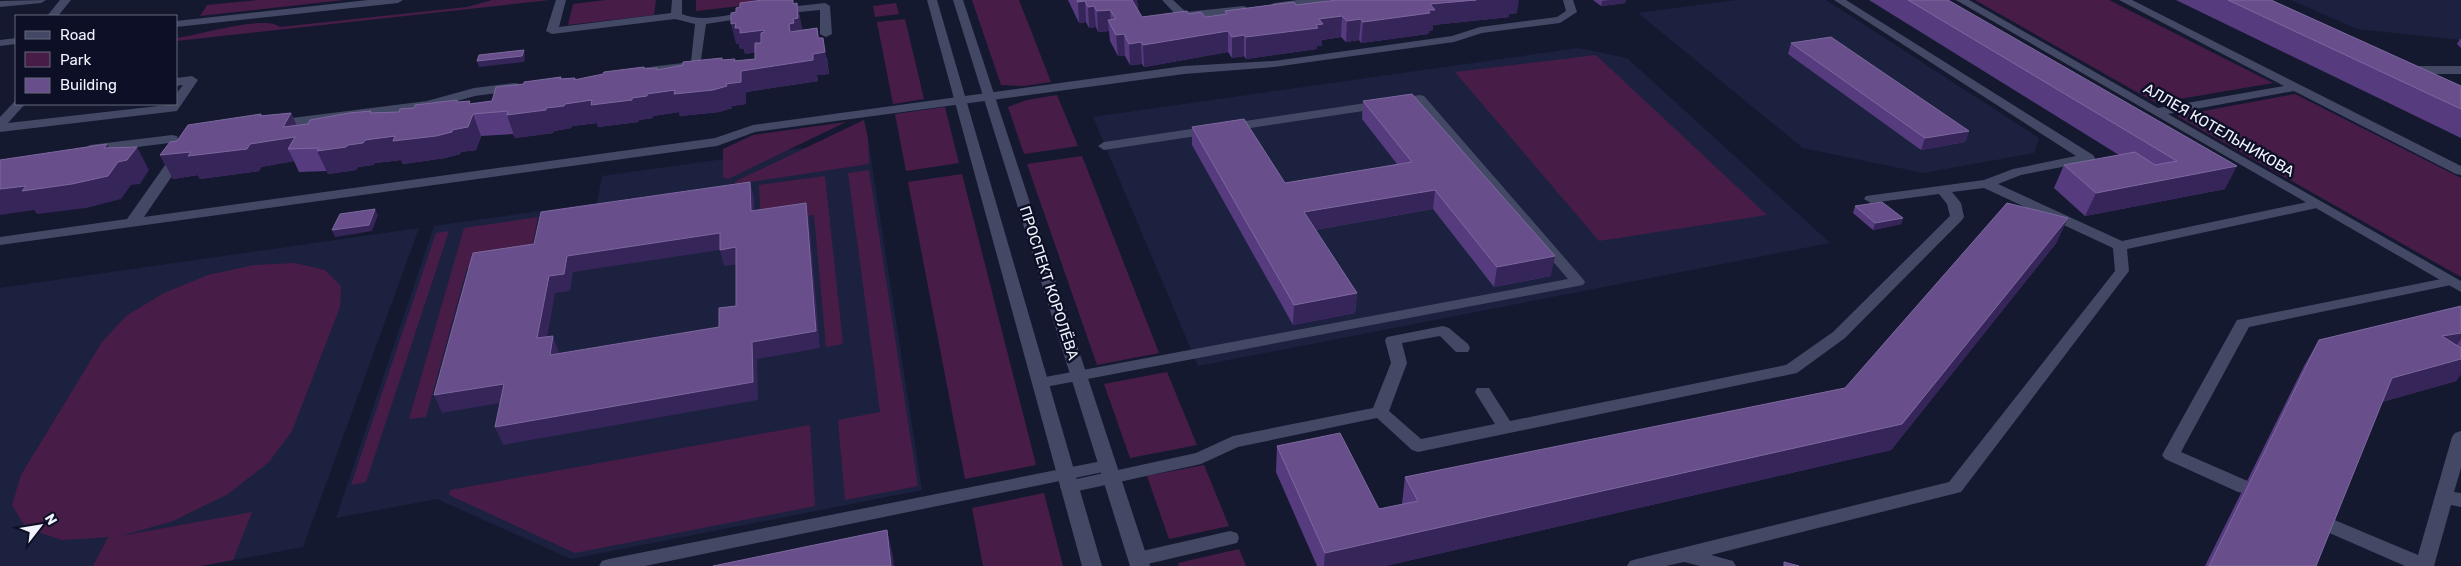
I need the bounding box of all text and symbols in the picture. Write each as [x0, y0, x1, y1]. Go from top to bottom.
legend [15, 15, 178, 105]
text: Road [60, 26, 96, 44]
text: Park [60, 51, 91, 69]
text: Building [60, 76, 117, 94]
street label: АЛЛЕЯ КОТЕЛЬНИКОВА [2140, 79, 2298, 181]
street label: ПРОСПЕКТ КОРОЛЁВА [1016, 204, 1082, 362]
north arrow [15, 501, 65, 551]
text: N [41, 511, 61, 528]

